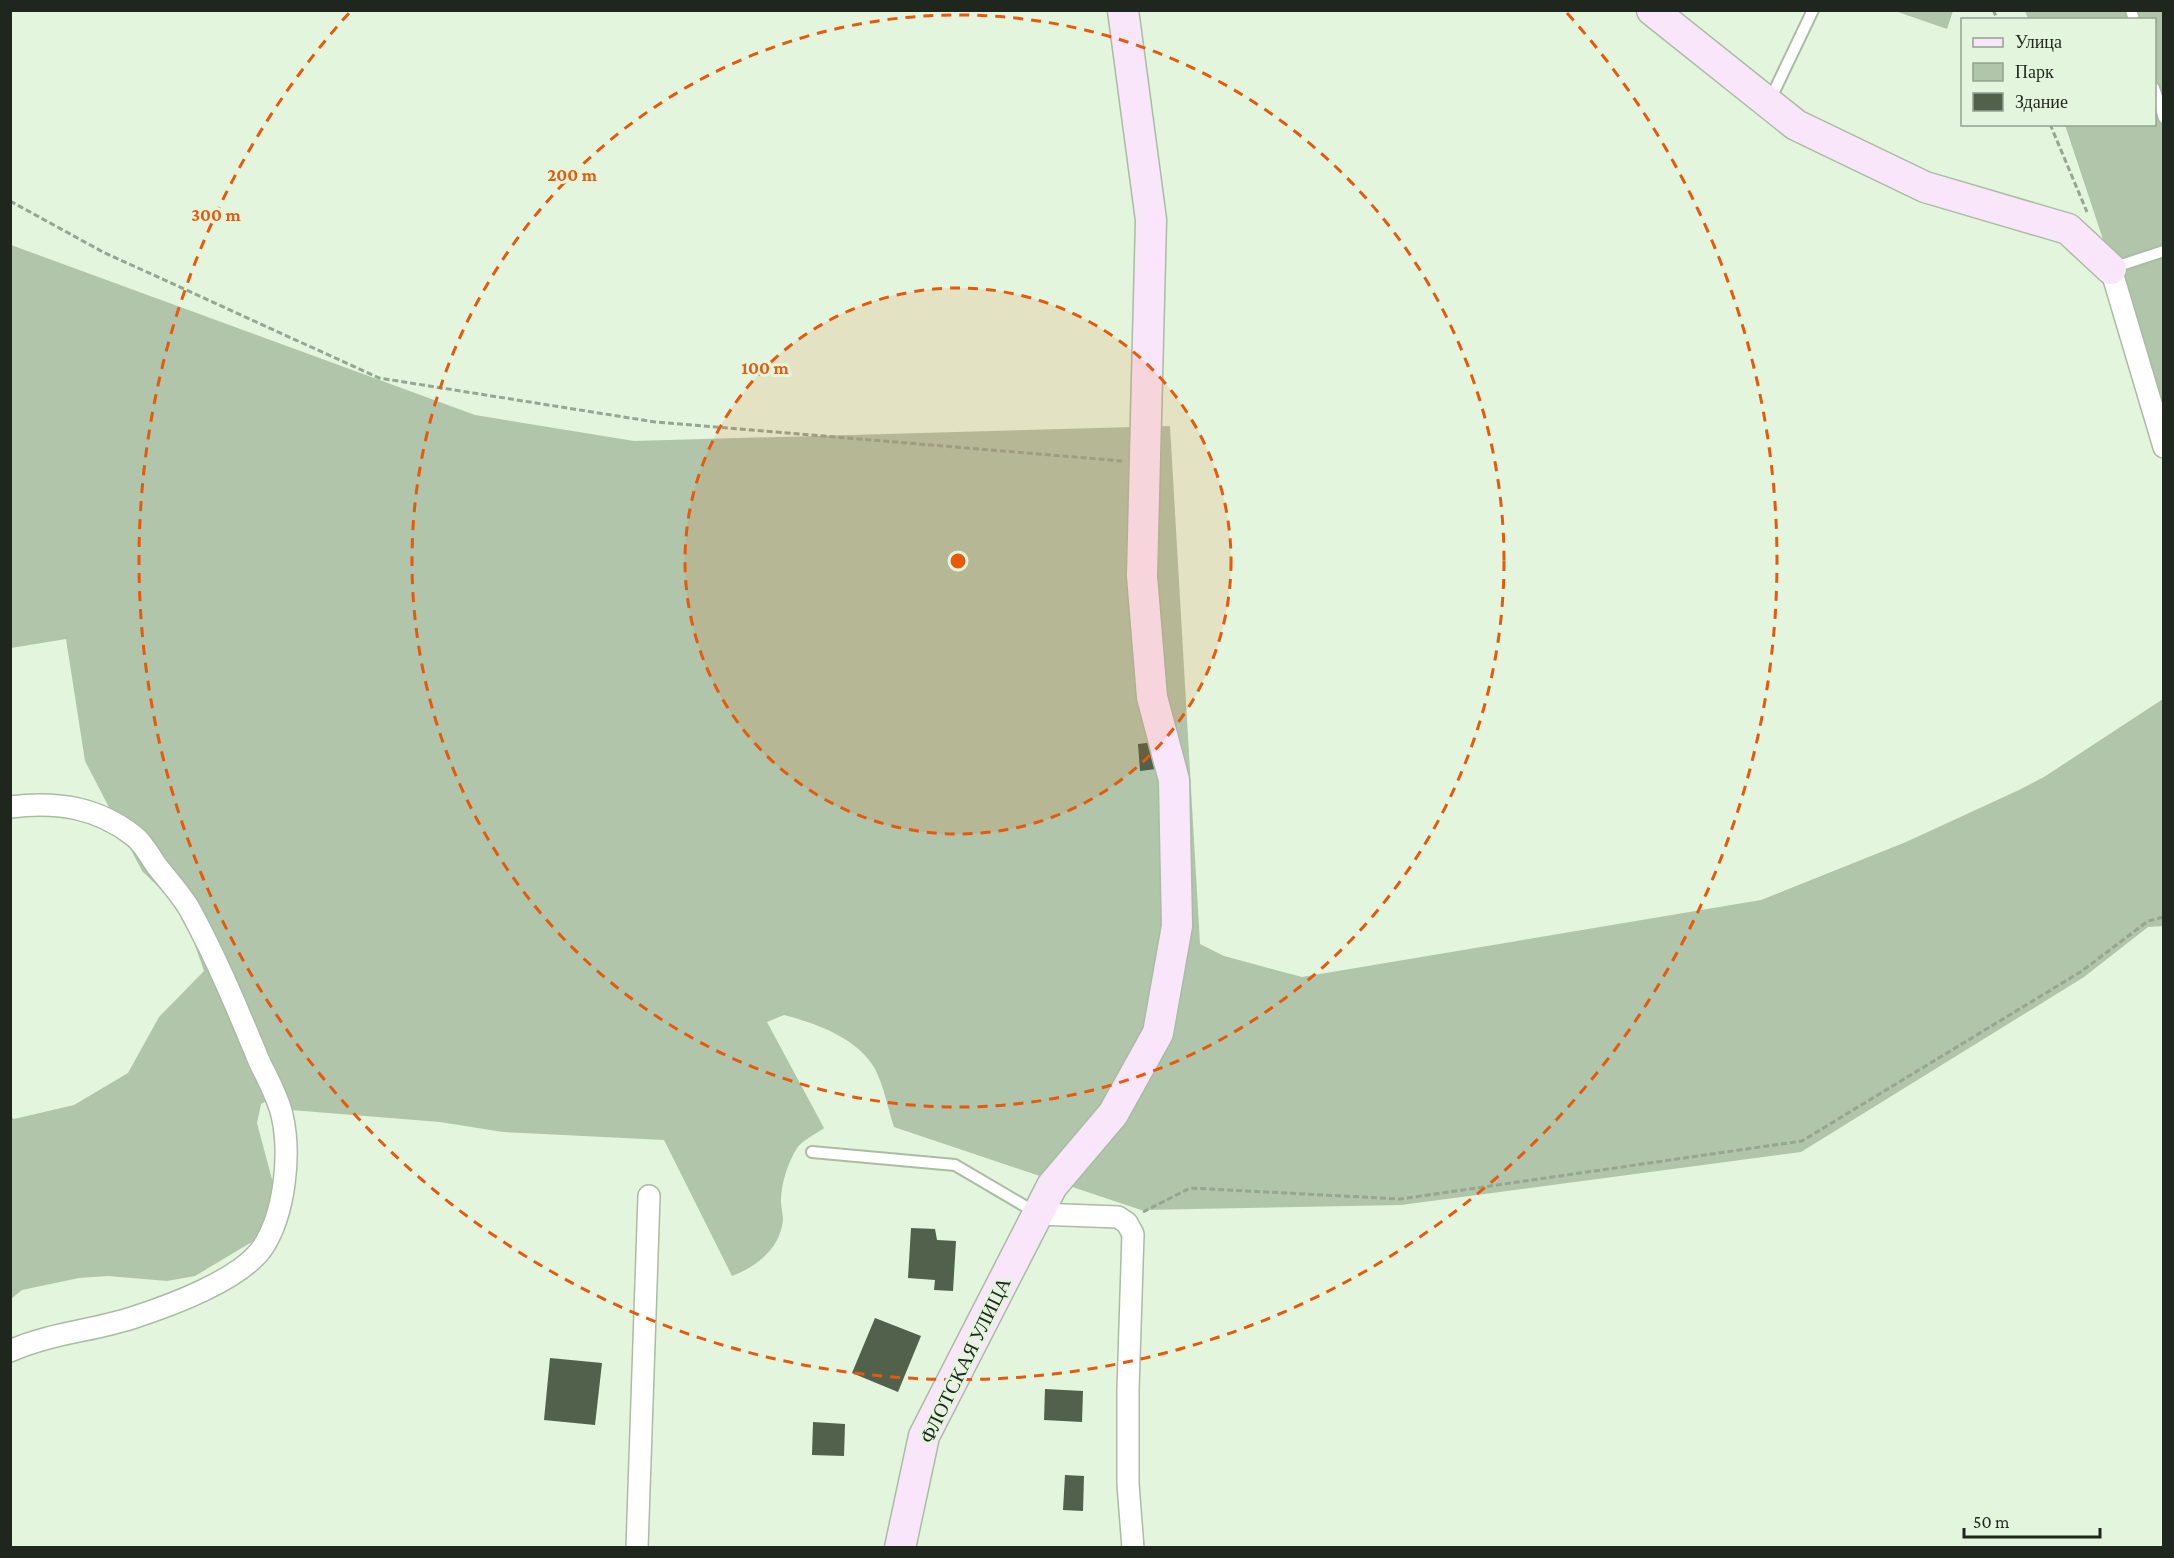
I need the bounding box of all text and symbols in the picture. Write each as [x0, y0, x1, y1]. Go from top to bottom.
legend [1961, 18, 2156, 126]
text: Улица [2015, 32, 2062, 52]
text: Парк [2015, 62, 2054, 82]
text: Здание [2015, 92, 2068, 112]
text: 200 m [547, 165, 598, 185]
text: 300 m [191, 205, 241, 225]
text: 100 m [741, 358, 789, 378]
centre of rings [948, 551, 968, 571]
street label: ФЛОТСКАЯ УЛИЦА [915, 1273, 1016, 1447]
scale bar [1964, 1501, 2100, 1539]
text: 50 m [1973, 1512, 2010, 1532]

